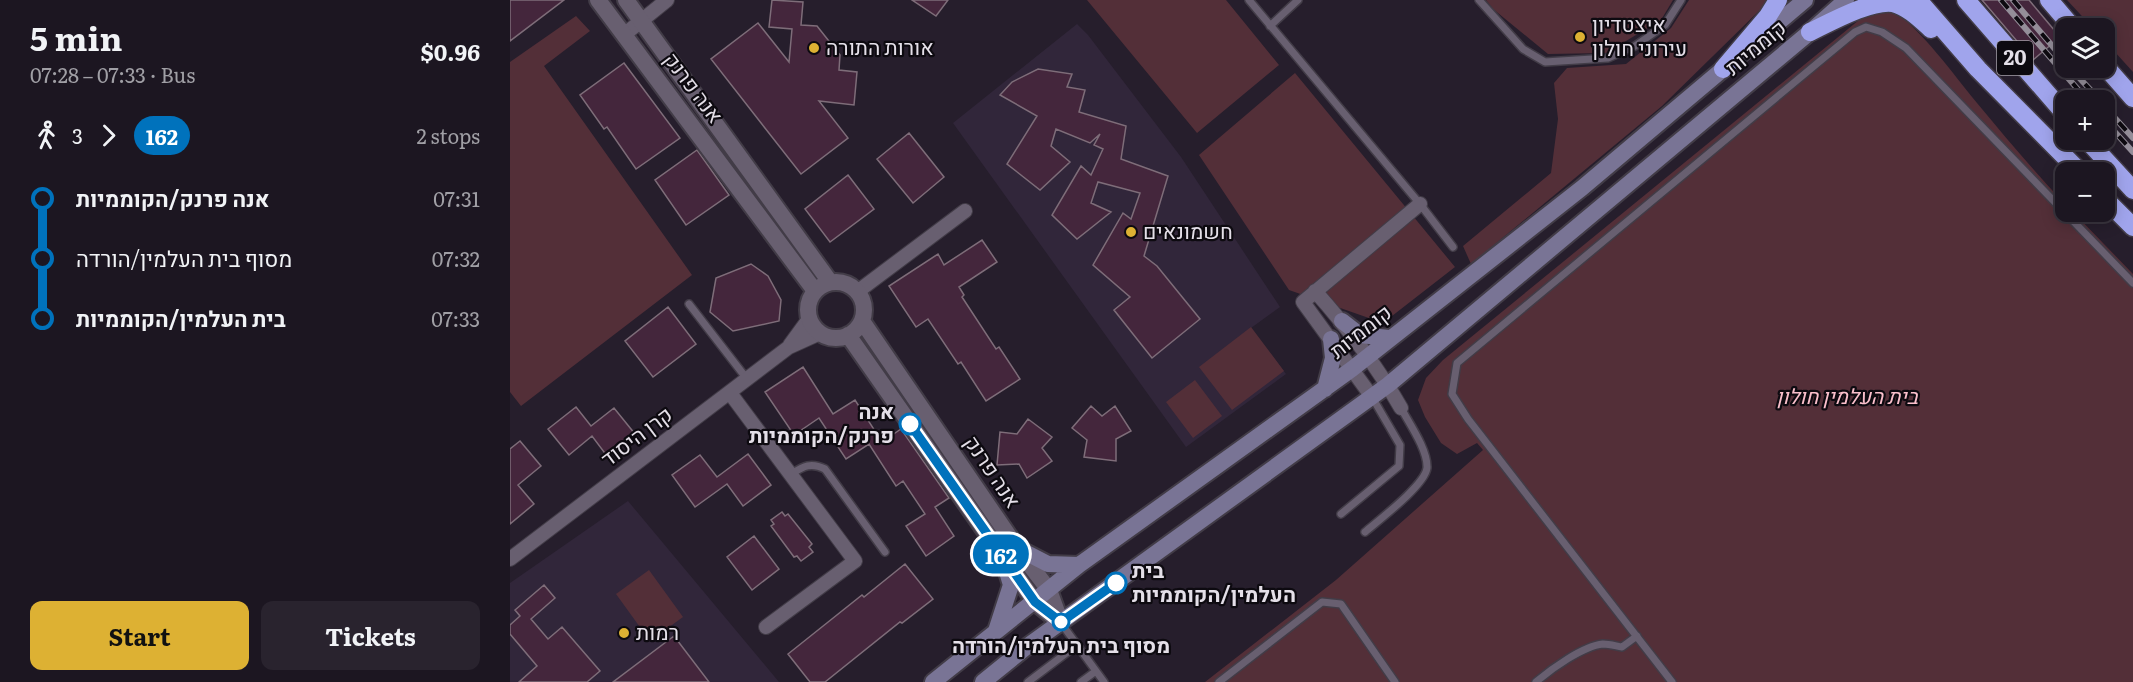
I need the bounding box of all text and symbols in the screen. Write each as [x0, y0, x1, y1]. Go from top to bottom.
place label: איצטדיון עירוני חולון [1592, 7, 1687, 62]
street label: קוממיות [1717, 11, 1792, 81]
text: 5 min [30, 12, 122, 61]
map controls [2055, 18, 2115, 222]
button: layers [2055, 18, 2115, 78]
place label: אורות התורה [826, 30, 934, 61]
marker: איצטדיון עירוני חולון [1573, 30, 1587, 44]
text: $0.96 [421, 35, 480, 68]
marker: אורות התורה [807, 41, 821, 55]
road number: 20 [1997, 41, 2033, 75]
street label: אנה פרנק [658, 45, 732, 128]
text: 07:28 – 07:33 · Bus [30, 59, 195, 89]
button: + [2055, 90, 2115, 150]
icon: walk [30, 119, 63, 152]
icon: forward [92, 119, 125, 152]
text: 3 [72, 120, 83, 150]
text: 162 [146, 120, 178, 151]
text: 2 stops [416, 120, 480, 150]
button: − [2055, 162, 2115, 222]
text: אנה פרנק/הקוממיות [76, 181, 270, 214]
text: 07:31 [433, 183, 480, 213]
place label: חשמונאים [1143, 214, 1233, 245]
marker: חשמונאים [1124, 225, 1138, 239]
text: מסוף בית העלמין/הורדה [76, 241, 292, 274]
text: 07:32 [432, 243, 480, 273]
street label: קוממיות [1322, 296, 1397, 364]
text: בית העלמין/הקוממיות [76, 301, 286, 334]
text: 07:33 [431, 303, 480, 333]
park label: בית העלמין חולון [1776, 379, 1919, 410]
place label: אנה פרנק/הקוממיות [749, 394, 894, 449]
street label: קרן היסוד [593, 398, 678, 472]
marker: אנה פרנק/הקוממיות [899, 413, 921, 435]
street label: אנה פרנק [958, 428, 1030, 513]
line badge: 162 [966, 534, 1036, 574]
text: 162 [985, 539, 1017, 570]
place label: בית העלמין/הקוממיות [1132, 553, 1296, 608]
marker: בית העלמין/הקוממיות [1105, 572, 1127, 594]
button: Start [30, 601, 249, 670]
button: Tickets [261, 601, 480, 670]
marker: מסוף בית העלמין/הורדה [1052, 613, 1070, 631]
place label: רמות [636, 615, 679, 646]
marker: רמות [617, 626, 631, 640]
place label: מסוף בית העלמין/הורדה [952, 628, 1170, 659]

